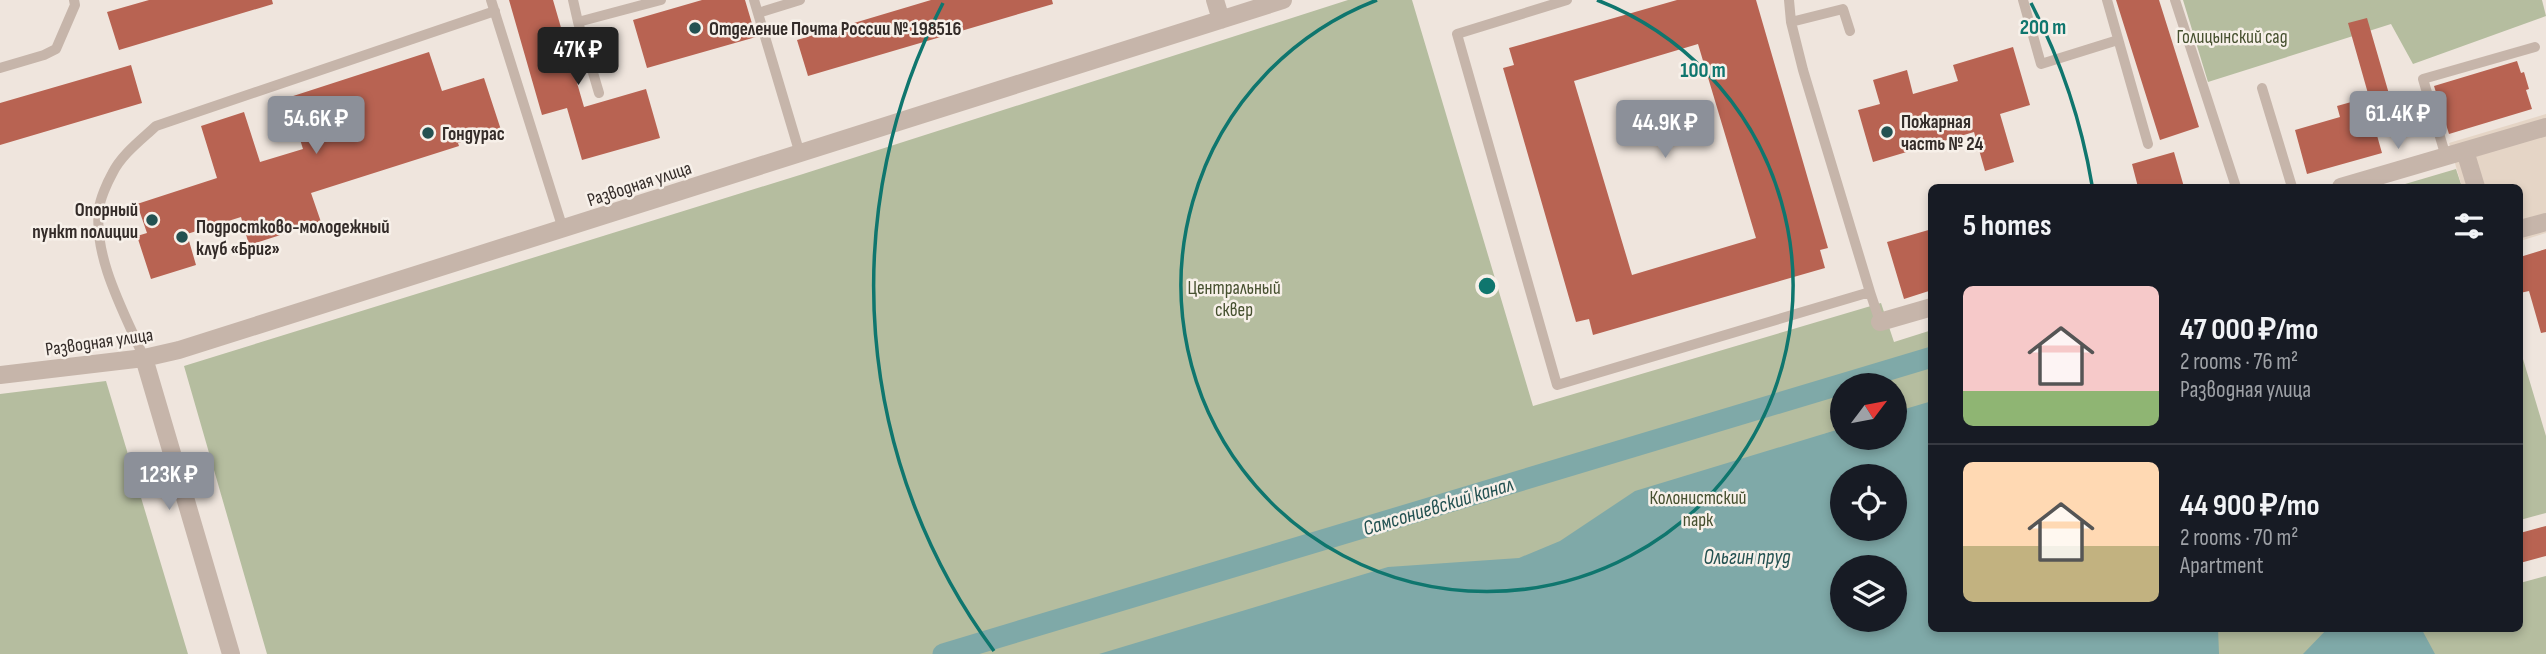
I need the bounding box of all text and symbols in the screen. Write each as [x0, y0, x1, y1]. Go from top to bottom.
text: 200 m [2020, 15, 2066, 40]
place label: Отделение Почта России № 198516 [709, 18, 961, 41]
marker: Отделение Почта России № 198516 [687, 20, 703, 36]
park label: Голицынский сад [2176, 26, 2288, 49]
pin: 47K ₽ [529, 28, 627, 87]
text: 47K ₽ [554, 36, 602, 64]
text: 100 m [1680, 58, 1726, 83]
pin: 61.4K ₽ [2333, 92, 2463, 151]
pin: 54.6K ₽ [251, 96, 381, 156]
pin: 44.9K ₽ [1600, 100, 1730, 160]
text: 61.4K ₽ [2366, 100, 2430, 128]
text: 54.6K ₽ [284, 105, 348, 133]
text: 44.9K ₽ [1632, 109, 1698, 137]
place label: Пожарная часть № 24 [1901, 111, 1984, 156]
place label: Гондурас [442, 123, 505, 146]
marker: Пожарная часть № 24 [1879, 124, 1895, 140]
marker: Гондурас [420, 125, 436, 141]
street label: Разводная улица [584, 157, 695, 212]
place label: Опорный пункт полиции [32, 199, 138, 244]
icon: filters [2450, 207, 2488, 245]
text: 5 homes [1963, 208, 2052, 244]
marker: Опорный пункт полиции [144, 212, 160, 228]
place label: Подростково-молодежный клуб «Бриг» [196, 216, 389, 261]
marker: Подростково-молодежный клуб «Бриг» [174, 229, 190, 245]
centre of rings [1475, 274, 1499, 298]
park label: Центральный сквер [1187, 277, 1281, 322]
text: 47 000 ₽/mo [2180, 312, 2318, 348]
icon: home [2019, 314, 2103, 398]
street label: Разводная улица [44, 324, 154, 361]
text: 2 rooms · 76 m² [2180, 348, 2298, 376]
north arrow [1830, 373, 1908, 450]
map controls [1830, 373, 1907, 632]
text: Разводная улица [2180, 376, 2311, 404]
pin: 123K ₽ [112, 452, 226, 512]
text: 123K ₽ [140, 461, 198, 489]
button: locate [1830, 464, 1907, 541]
water label: Самсониевский канал [1360, 472, 1516, 541]
park label: Колонистский парк [1649, 487, 1747, 532]
text: 44 900 ₽/mo [2180, 488, 2320, 524]
icon: home [2019, 490, 2103, 574]
text: 2 rooms · 70 m² [2180, 524, 2298, 552]
water label: Ольгин пруд [1704, 545, 1791, 570]
text: Apartment [2180, 552, 2264, 580]
button: layers [1830, 555, 1907, 632]

